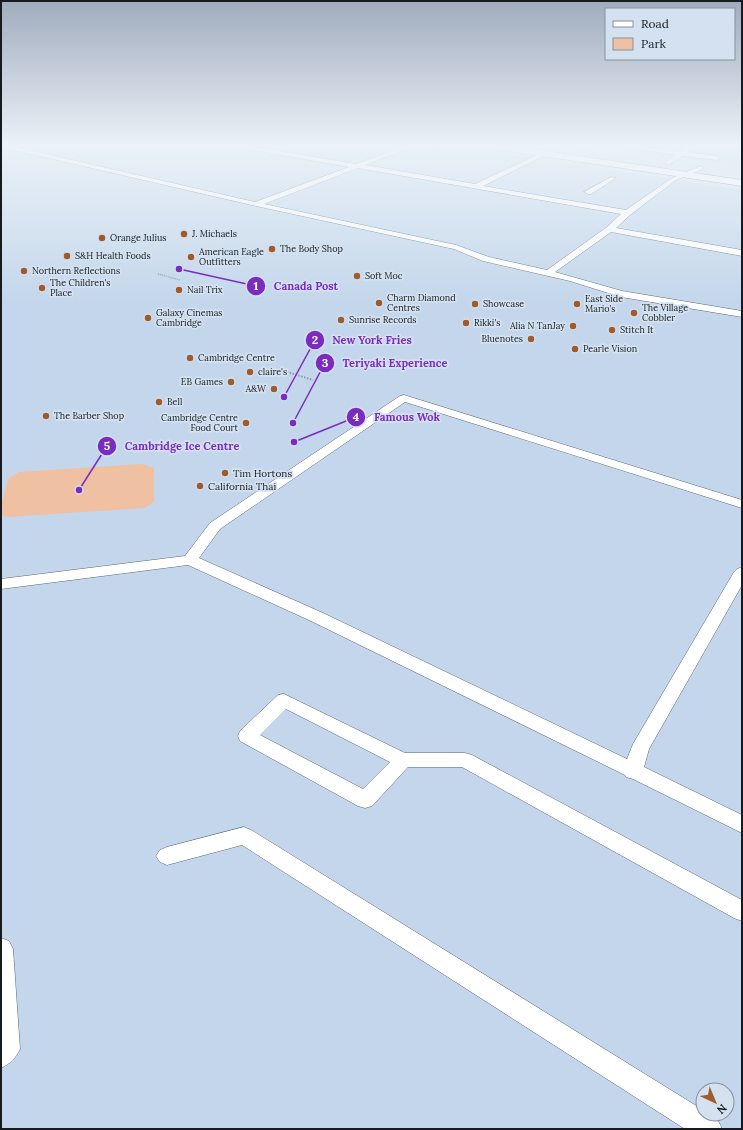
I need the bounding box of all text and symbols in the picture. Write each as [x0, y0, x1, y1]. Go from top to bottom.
legend [605, 8, 735, 60]
text: Road [641, 16, 669, 31]
text: Park [641, 36, 667, 51]
place label: J. Michaels [191, 228, 237, 239]
marker: J. Michaels [179, 229, 189, 239]
place label: Orange Julius [110, 232, 167, 243]
marker: Orange Julius [97, 233, 107, 243]
place label: The Body Shop [280, 243, 343, 254]
marker: The Body Shop [267, 244, 277, 254]
place label: American Eagle Outfitters [198, 246, 264, 267]
place label: S&H Health Foods [75, 250, 151, 261]
marker: S&H Health Foods [62, 251, 72, 261]
marker: American Eagle Outfitters [186, 252, 196, 262]
place label: Northern Reflections [32, 265, 120, 276]
marker: Northern Reflections [19, 266, 29, 276]
place label: Soft Moc [365, 270, 403, 281]
marker: Soft Moc [352, 271, 362, 281]
callout: Canada Post [246, 274, 346, 297]
place label: The Children's Place [50, 277, 111, 298]
text: 1 [254, 278, 259, 293]
text: Canada Post [274, 279, 339, 293]
marker: The Children's Place [37, 283, 47, 293]
place label: Nail Trix [187, 284, 223, 295]
marker: Nail Trix [174, 285, 184, 295]
place label: Charm Diamond Centres [387, 292, 456, 313]
place label: East Side Mario's [585, 293, 623, 314]
marker: Charm Diamond Centres [374, 298, 384, 308]
place label: Showcase [483, 298, 524, 309]
marker: Showcase [470, 299, 480, 309]
marker: East Side Mario's [572, 299, 582, 309]
place label: The Village Cobbler [642, 302, 688, 323]
place label: Galaxy Cinemas Cambridge [156, 307, 223, 328]
marker: The Village Cobbler [629, 308, 639, 318]
marker: Galaxy Cinemas Cambridge [143, 313, 153, 323]
place label: Sunrise Records [349, 314, 417, 325]
marker: Sunrise Records [336, 315, 346, 325]
place label: Rikki's [474, 317, 500, 328]
marker: Rikki's [461, 318, 471, 328]
place label: Alia N TanJay [509, 320, 565, 331]
marker: Alia N TanJay [568, 321, 578, 331]
place label: Stitch It [620, 324, 654, 335]
marker: Stitch It [607, 325, 617, 335]
callout: New York Fries [305, 329, 420, 352]
text: 2 [312, 332, 318, 347]
text: New York Fries [332, 333, 412, 347]
place label: Bluenotes [482, 333, 523, 344]
marker: Bluenotes [526, 334, 536, 344]
place label: Pearle Vision [583, 343, 638, 354]
marker: Pearle Vision [570, 344, 580, 354]
place label: Cambridge Centre [198, 352, 275, 363]
callout: Teriyaki Experience [315, 352, 456, 375]
marker: Cambridge Centre [185, 353, 195, 363]
text: 3 [322, 355, 329, 370]
text: Teriyaki Experience [343, 356, 448, 370]
place label: claire's [258, 366, 287, 377]
marker: claire's [245, 367, 255, 377]
place label: EB Games [181, 376, 223, 387]
marker: EB Games [226, 377, 236, 387]
place label: A&W [244, 383, 267, 394]
marker: A&W [269, 384, 279, 394]
place label: Bell [167, 396, 183, 407]
marker: Bell [154, 397, 164, 407]
callout: Famous Wok [346, 405, 448, 428]
text: 4 [353, 409, 360, 424]
place label: The Barber Shop [54, 410, 124, 421]
text: Famous Wok [374, 410, 441, 424]
marker: The Barber Shop [41, 411, 51, 421]
place label: Cambridge Centre Food Court [161, 412, 239, 433]
marker: Cambridge Centre Food Court [241, 418, 251, 428]
callout: Cambridge Ice Centre [97, 435, 248, 458]
text: 5 [104, 438, 111, 453]
text: Cambridge Ice Centre [125, 439, 239, 453]
place label: Tim Hortons [233, 467, 292, 480]
marker: Tim Hortons [220, 468, 230, 478]
place label: California Thai [208, 480, 276, 493]
marker: California Thai [195, 481, 205, 491]
north arrow [695, 1082, 735, 1122]
text: N [714, 1101, 730, 1118]

